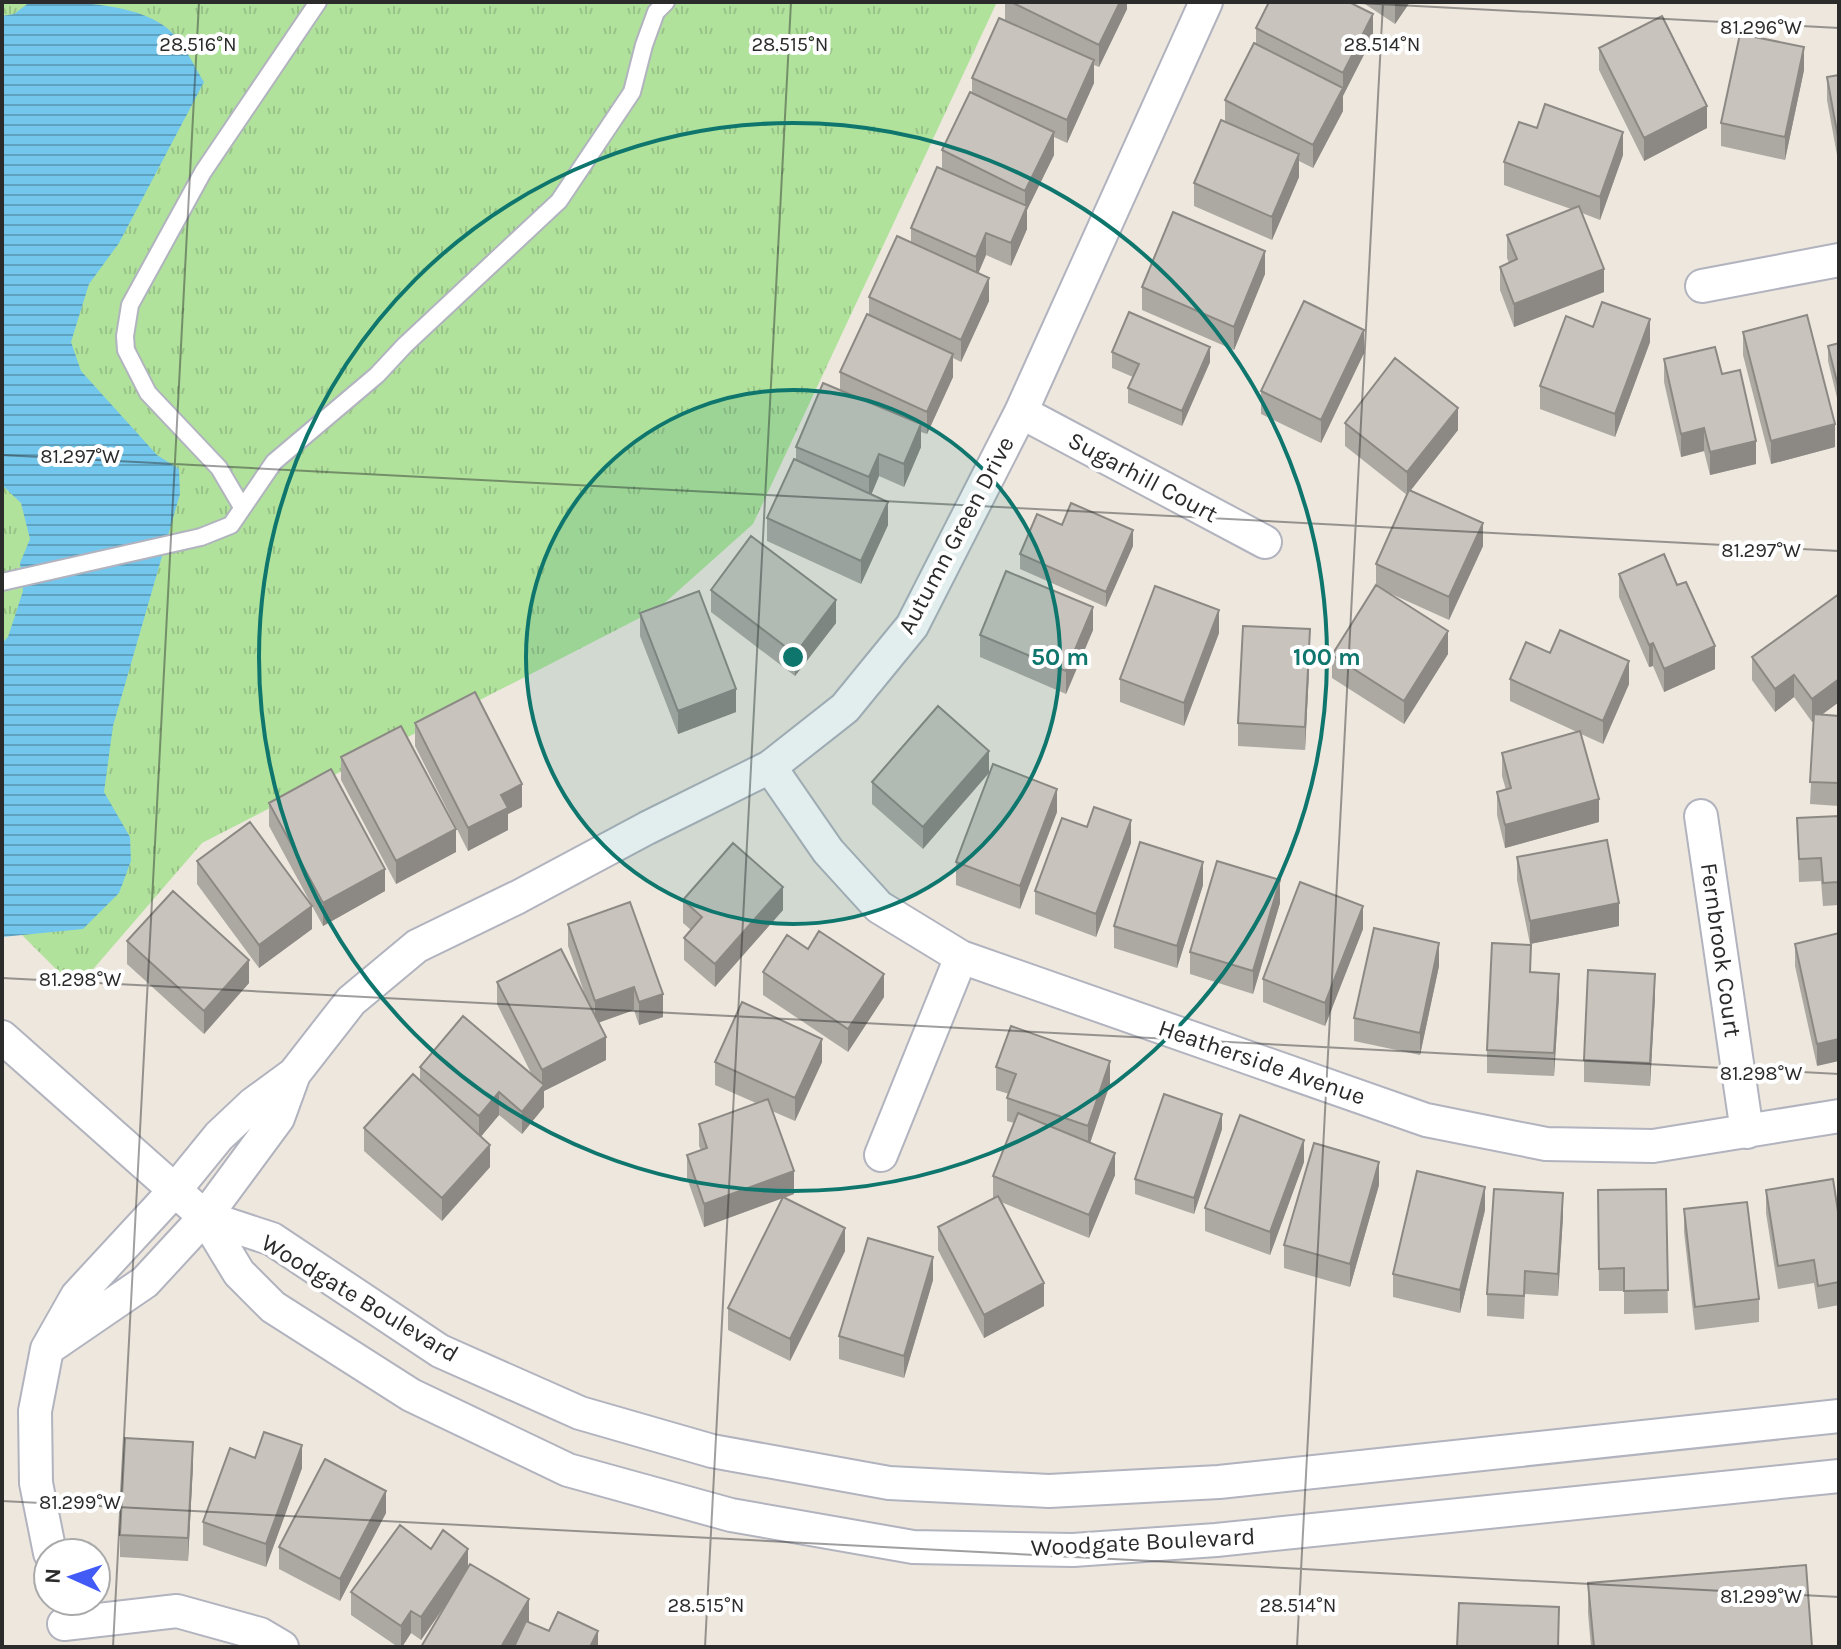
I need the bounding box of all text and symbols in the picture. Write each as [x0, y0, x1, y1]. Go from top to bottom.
text: 81.296°W [1720, 16, 1802, 39]
text: 28.516°N [159, 33, 237, 56]
text: 28.515°N [751, 33, 829, 56]
text: 28.514°N [1343, 33, 1421, 56]
street label: Sugarhill Court [1063, 426, 1223, 528]
street label: Autumn Green Drive [892, 432, 1020, 638]
text: 81.297°W [40, 445, 120, 468]
text: 81.297°W [1721, 539, 1801, 562]
centre of rings [779, 643, 807, 671]
text: 50 m [1031, 643, 1089, 671]
text: 100 m [1293, 643, 1361, 671]
street label: Fernbrook Court [1695, 861, 1747, 1039]
text: 81.298°W [39, 968, 121, 991]
street label: Heatherside Avenue [1155, 1013, 1369, 1111]
text: 81.298°W [1720, 1062, 1802, 1085]
street label: Woodgate Boulevard [256, 1228, 464, 1368]
text: 81.299°W [39, 1491, 121, 1514]
street label: Woodgate Boulevard [1030, 1522, 1256, 1562]
north arrow [32, 1537, 112, 1617]
text: N [40, 1567, 66, 1585]
text: 81.299°W [1720, 1585, 1802, 1608]
text: 28.515°N [667, 1594, 745, 1617]
text: 28.514°N [1259, 1594, 1337, 1617]

